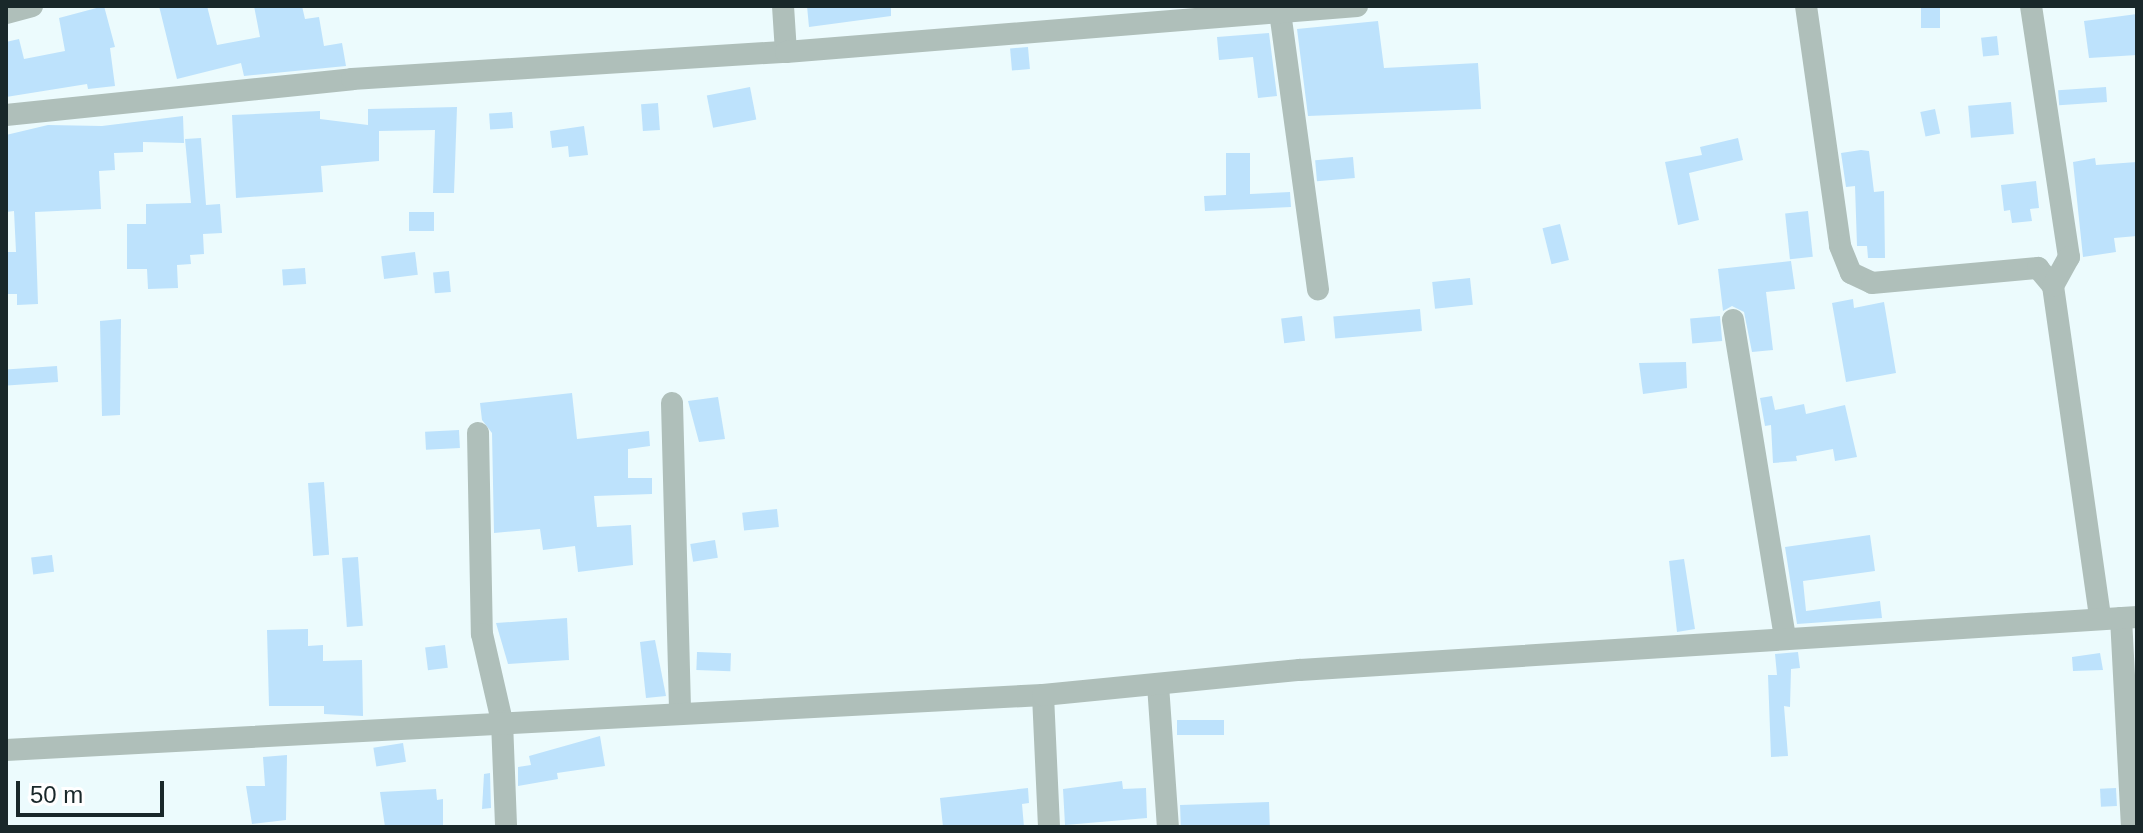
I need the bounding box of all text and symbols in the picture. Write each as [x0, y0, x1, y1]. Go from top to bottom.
scale bar [20, 765, 168, 815]
text: 50 m [30, 781, 83, 808]

